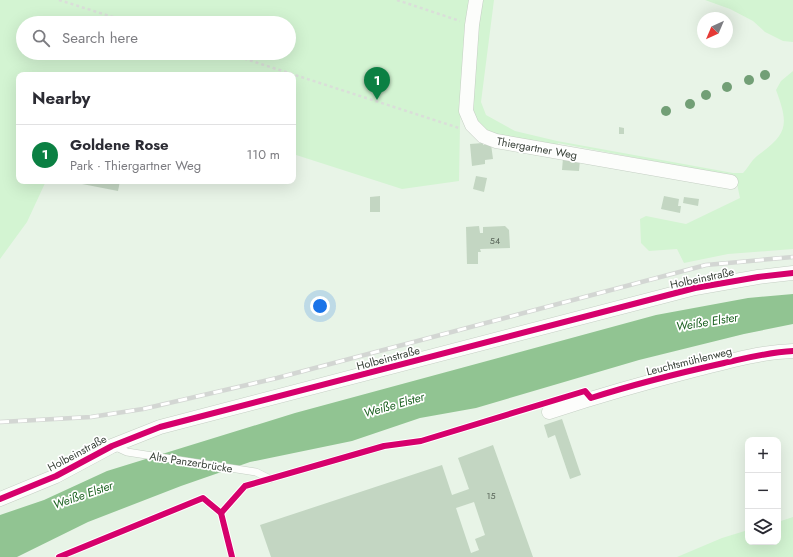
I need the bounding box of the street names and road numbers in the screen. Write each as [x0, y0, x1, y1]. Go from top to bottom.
street label: Thiergartner Weg [495, 133, 579, 163]
street label: Holbeinstraße [669, 263, 736, 293]
street label: Holbeinstraße [355, 342, 422, 374]
street label: Leuchtsmühlenweg [644, 343, 734, 379]
street label: Holbeinstraße [45, 431, 110, 475]
street label: Alte Panzerbrücke [148, 448, 234, 477]

